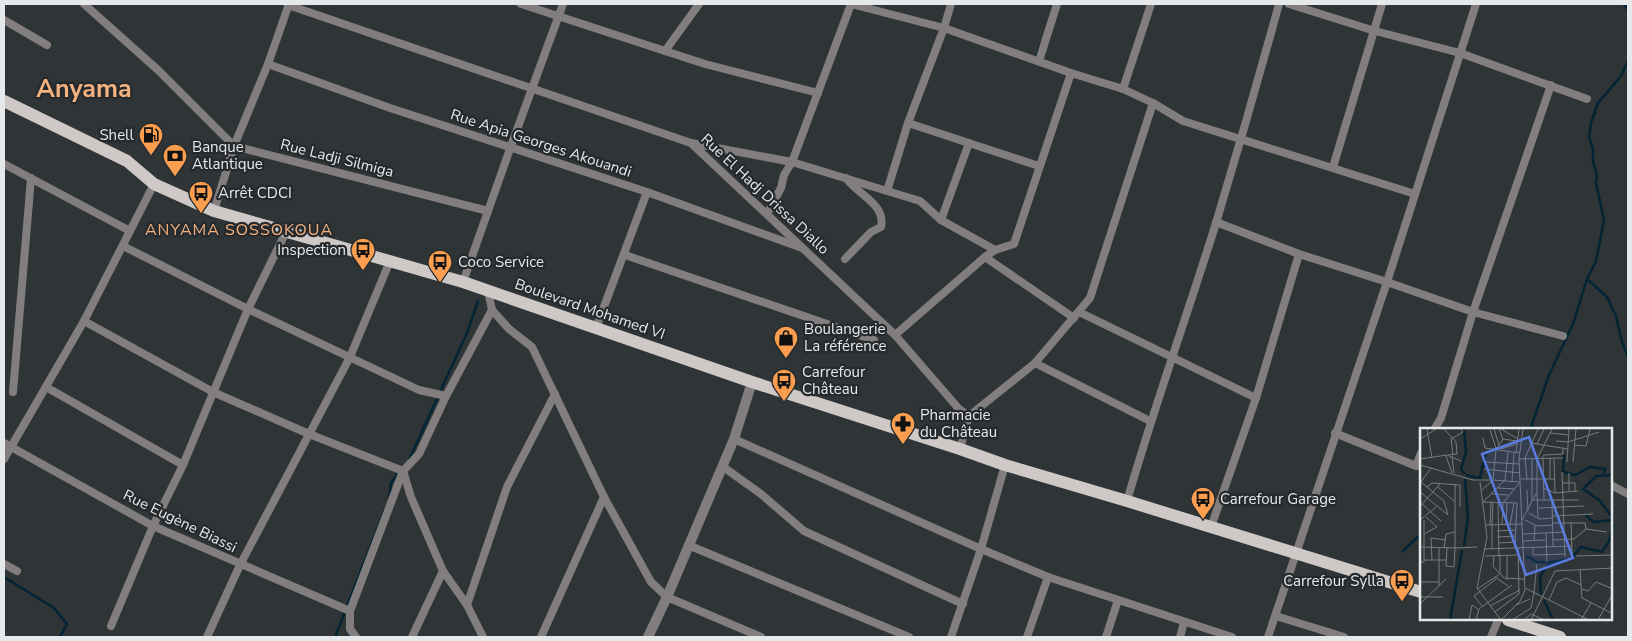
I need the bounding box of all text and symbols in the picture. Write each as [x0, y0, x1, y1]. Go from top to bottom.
district label: Anyama [36, 72, 132, 106]
street label: Rue Apia Georges Akouandi [448, 104, 634, 182]
fuel station icon: Shell [138, 122, 164, 156]
place label: Shell [99, 125, 135, 145]
street label: Rue El Hadj Drissa Diallo [696, 129, 834, 259]
street label: Rue Ladji Silmiga [278, 134, 396, 182]
place label: Banque Atlantique [192, 137, 263, 174]
bank icon: Banque Atlantique [162, 143, 188, 177]
bus stop icon: Arrêt CDCI [188, 180, 214, 214]
place label: Arrêt CDCI [218, 183, 292, 203]
district label: ANYAMA SOSSOKOUA [145, 219, 333, 241]
bus stop icon: Inspection [350, 237, 376, 271]
place label: Inspection [277, 240, 346, 260]
bus stop icon: Coco Service [427, 249, 453, 283]
place label: Coco Service [458, 252, 544, 272]
street label: Boulevard Mohamed VI [512, 274, 668, 344]
place label: Boulangerie La référence [804, 319, 887, 356]
shop icon: Boulangerie La référence [773, 325, 799, 359]
place label: Carrefour Château [802, 362, 866, 399]
bus stop icon: Carrefour Château [771, 368, 797, 402]
place label: Pharmacie du Château [920, 405, 997, 442]
pharmacy icon: Pharmacie du Château [890, 411, 916, 445]
inset map [1420, 428, 1612, 621]
street label: Rue Eugène Biassi [120, 485, 240, 557]
bus stop icon: Carrefour Garage [1190, 486, 1216, 520]
place label: Carrefour Garage [1220, 489, 1336, 509]
bus stop icon: Carrefour Sylla [1389, 568, 1415, 602]
place label: Carrefour Sylla [1283, 571, 1384, 591]

